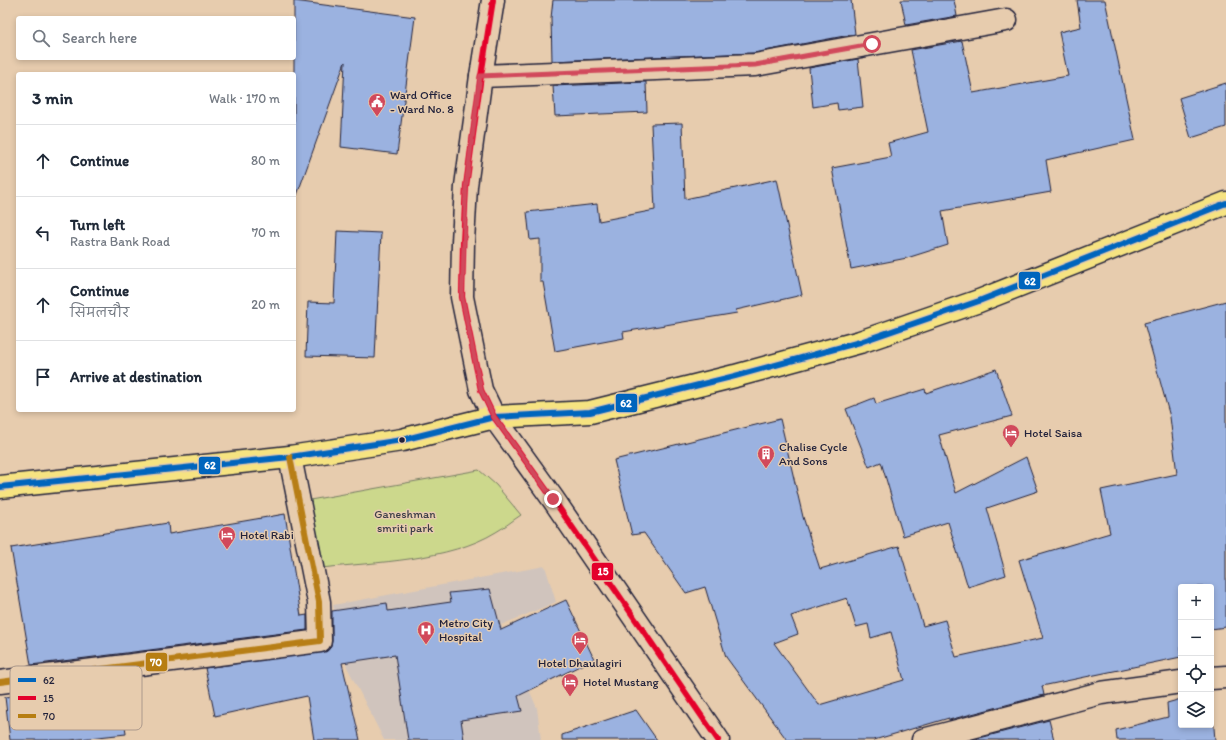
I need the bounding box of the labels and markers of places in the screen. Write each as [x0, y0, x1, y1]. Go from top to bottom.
place label: Ward Office - Ward No. 8 [390, 88, 454, 116]
public building icon: Ward Office - Ward No. 8 [367, 92, 387, 117]
hotel icon: Hotel Saisa [1001, 423, 1021, 448]
place label: Hotel Saisa [1024, 426, 1082, 440]
unlabelled marker [397, 435, 407, 445]
place label: Chalise Cycle And Sons [779, 440, 848, 468]
building icon: Chalise Cycle And Sons [756, 444, 776, 469]
hotel icon: Hotel Rabi [217, 525, 237, 550]
place label: Hotel Rabi [240, 528, 294, 542]
place label: Metro City Hospital [439, 616, 493, 644]
hospital icon: Metro City Hospital [416, 620, 436, 645]
hotel icon: Hotel Dhaulagiri [570, 630, 590, 655]
place label: Hotel Dhaulagiri [538, 656, 622, 670]
hotel icon: Hotel Mustang [560, 672, 580, 697]
place label: Hotel Mustang [583, 675, 660, 689]

